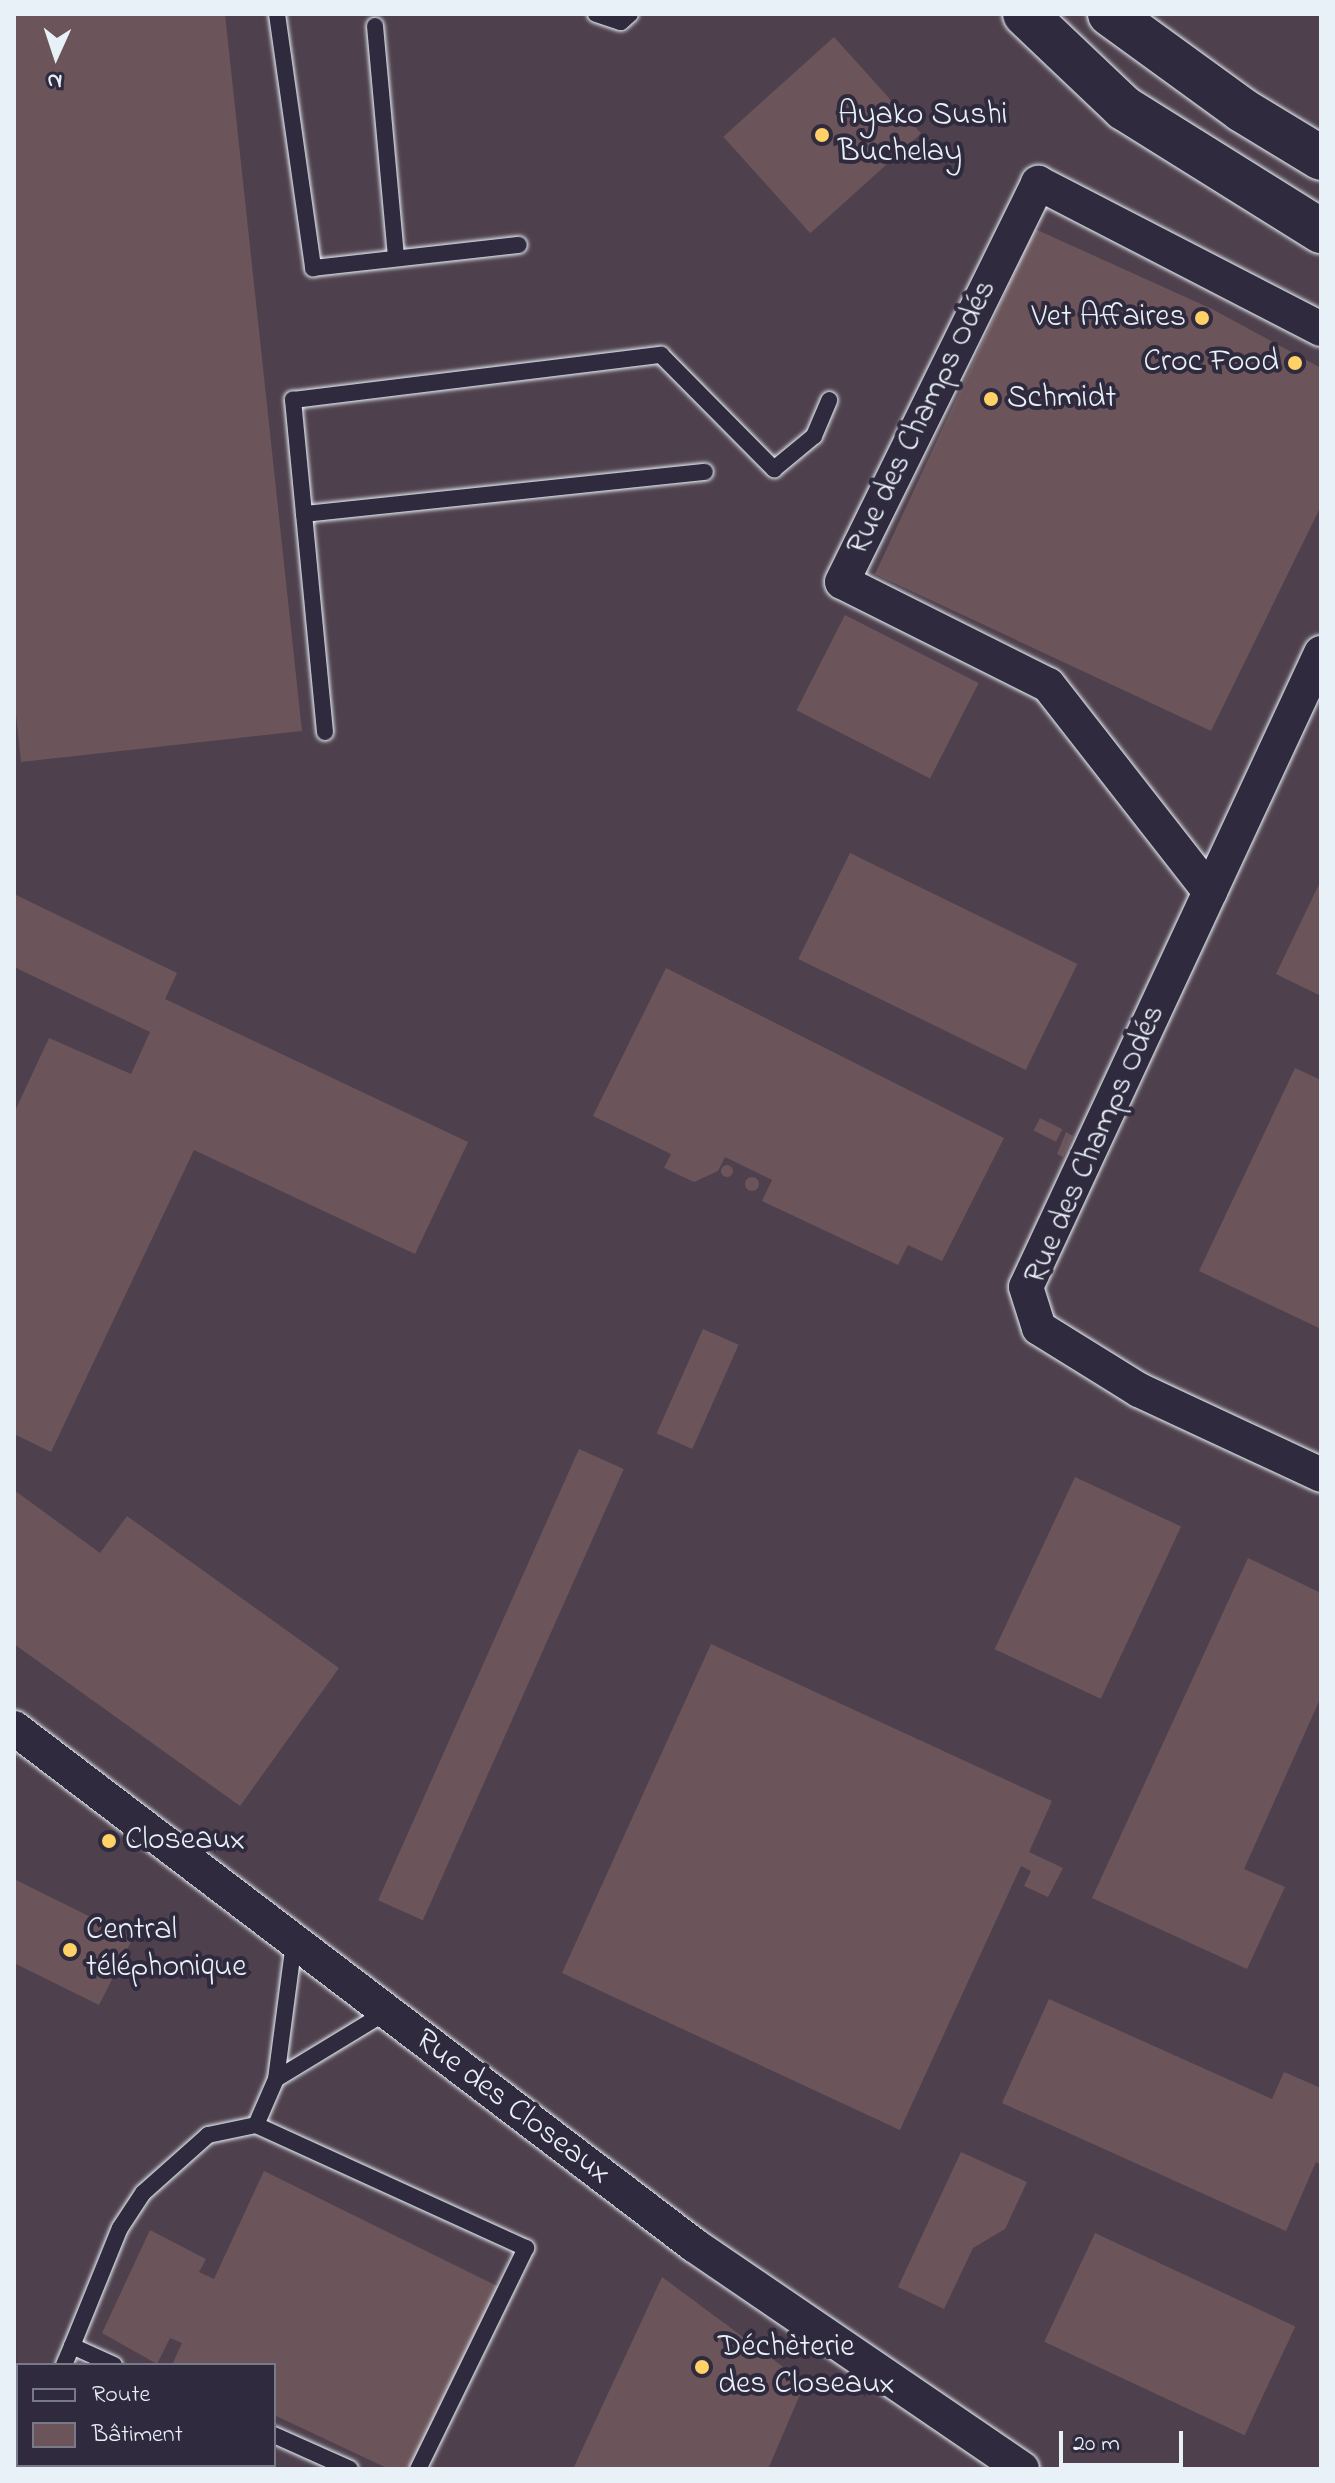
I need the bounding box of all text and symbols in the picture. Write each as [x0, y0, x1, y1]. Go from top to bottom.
north arrow [16, 16, 96, 96]
text: N [46, 64, 63, 96]
place label: Ayako Sushi Buchelay [838, 98, 1007, 173]
marker: Ayako Sushi Buchelay [813, 126, 831, 144]
street label: Rue des Champs Odés [840, 274, 1006, 562]
place label: Vet Affaires [1032, 299, 1186, 337]
marker: Vet Affaires [1193, 309, 1211, 327]
place label: Croc Food [1144, 344, 1279, 382]
marker: Croc Food [1286, 354, 1304, 372]
place label: Schmidt [1007, 380, 1116, 418]
marker: Schmidt [982, 390, 1000, 408]
street label: Rue des Champs Odés [1017, 1000, 1175, 1290]
place label: Closeaux [125, 1822, 245, 1860]
marker: Closeaux [100, 1832, 118, 1850]
place label: Central téléphonique [86, 1913, 246, 1988]
marker: Central téléphonique [61, 1941, 79, 1959]
street label: Rue des Closeaux [407, 2022, 617, 2194]
place label: Déchèterie des Closeaux [718, 2330, 895, 2405]
marker: Déchèterie des Closeaux [693, 2358, 711, 2376]
legend [16, 2363, 276, 2467]
text: Route [92, 2378, 150, 2413]
scale bar [1063, 2415, 1187, 2465]
text: Bâtiment [92, 2418, 183, 2453]
text: 20 m [1073, 2427, 1120, 2462]

